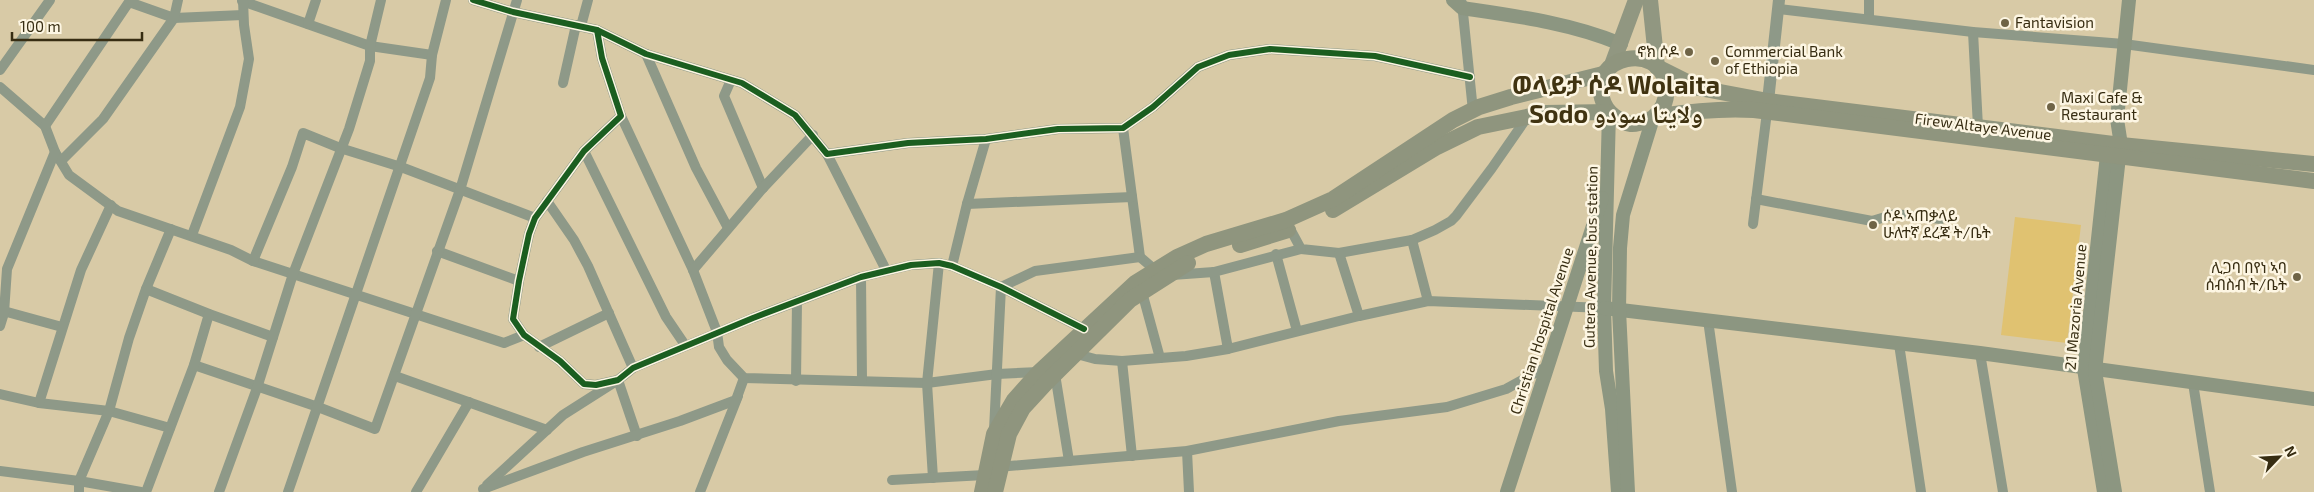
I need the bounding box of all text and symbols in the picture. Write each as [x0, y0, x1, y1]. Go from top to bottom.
scale bar [12, 10, 142, 42]
place label: Fantavision [2015, 13, 2094, 31]
text: 100 m [20, 17, 61, 35]
marker: Fantavision [1999, 17, 2011, 29]
place label: ኖክ ሶዶ [1637, 42, 1680, 60]
place label: Commercial Bank of Ethiopia [1725, 42, 1843, 77]
marker: ኖክ ሶዶ [1683, 46, 1695, 58]
marker: Commercial Bank of Ethiopia [1709, 55, 1721, 67]
district label: ወላይታ ሶዶ Wolaita Sodo ولايتا سودو [1512, 69, 1720, 129]
place label: Maxi Cafe & Restaurant [2061, 88, 2143, 123]
marker: Maxi Cafe & Restaurant [2045, 101, 2057, 113]
street label: Firew Altaye Avenue [1914, 109, 2052, 143]
street label: Gutera Avenue, bus station [1579, 166, 1601, 348]
place label: ሶዶ ኣጠቃላይ ሁለተኛ ደረጃ ት/ቤት [1883, 206, 1991, 241]
marker: ሶዶ ኣጠቃላይ ሁለተኛ ደረጃ ት/ቤት [1867, 219, 1879, 231]
street label: 21 Mazoria Avenue [2061, 243, 2089, 371]
street label: Christian Hospital Avenue [1506, 245, 1577, 416]
place label: ሊጋባ በየነ ኣባ ሰብስብ ት/ቤት [2205, 258, 2287, 293]
marker: ሊጋባ በየነ ኣባ ሰብስብ ት/ቤት [2291, 271, 2303, 283]
north arrow [2254, 432, 2304, 482]
text: N [2281, 443, 2301, 459]

